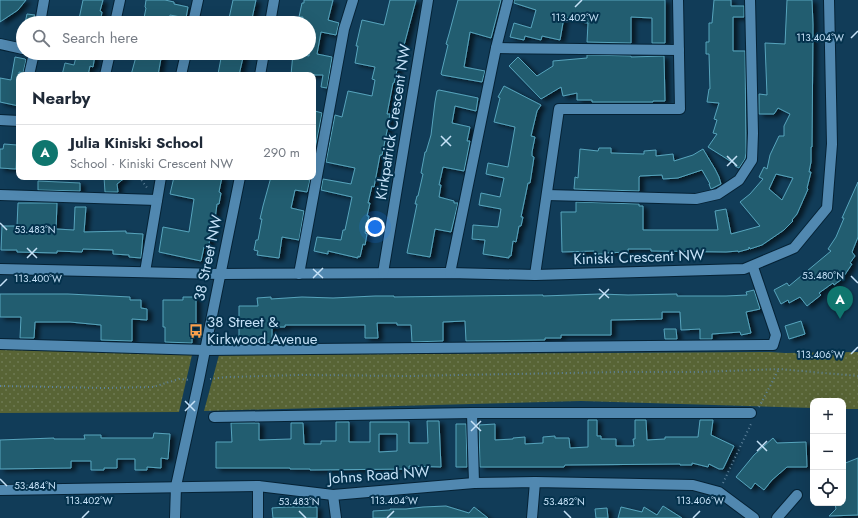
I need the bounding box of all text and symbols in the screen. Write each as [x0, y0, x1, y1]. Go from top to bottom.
text: 113.402°W [551, 10, 599, 25]
search box [16, 16, 316, 60]
icon: search [30, 27, 52, 49]
text: Search here [62, 27, 138, 49]
text: 113.404°W [796, 30, 844, 45]
street label: Kirkpatrick Crescent NW [370, 43, 416, 201]
text: Nearby [32, 86, 90, 110]
text: Julia Kiniski School [70, 132, 203, 154]
text: A [40, 143, 50, 162]
text: 290 m [263, 143, 300, 162]
text: School · Kiniski Crescent NW [70, 154, 233, 173]
street label: 38 Street NW [188, 213, 228, 303]
your location [365, 217, 385, 237]
text: 53.483°N [14, 222, 56, 237]
street label: Kiniski Crescent NW [573, 244, 705, 270]
text: 53.480°N [802, 268, 844, 283]
text: 113.400°W [14, 271, 62, 286]
pin: A [827, 286, 853, 319]
place label: 38 Street & Kirkwood Avenue [207, 311, 318, 350]
bus stop icon: 38 Street & Kirkwood Avenue [188, 323, 204, 339]
text: 113.406°W [796, 347, 844, 362]
map controls [810, 398, 846, 506]
button: + [810, 398, 846, 434]
button: − [810, 434, 846, 470]
street label: Johns Road NW [326, 460, 430, 490]
button: locate [810, 470, 846, 506]
text: 53.484°N [14, 478, 56, 493]
text: 113.402°W [65, 493, 113, 508]
text: 113.404°W [370, 493, 418, 508]
text: 113.406°W [676, 493, 724, 508]
text: 53.483°N [278, 494, 320, 509]
text: 53.482°N [543, 494, 585, 509]

